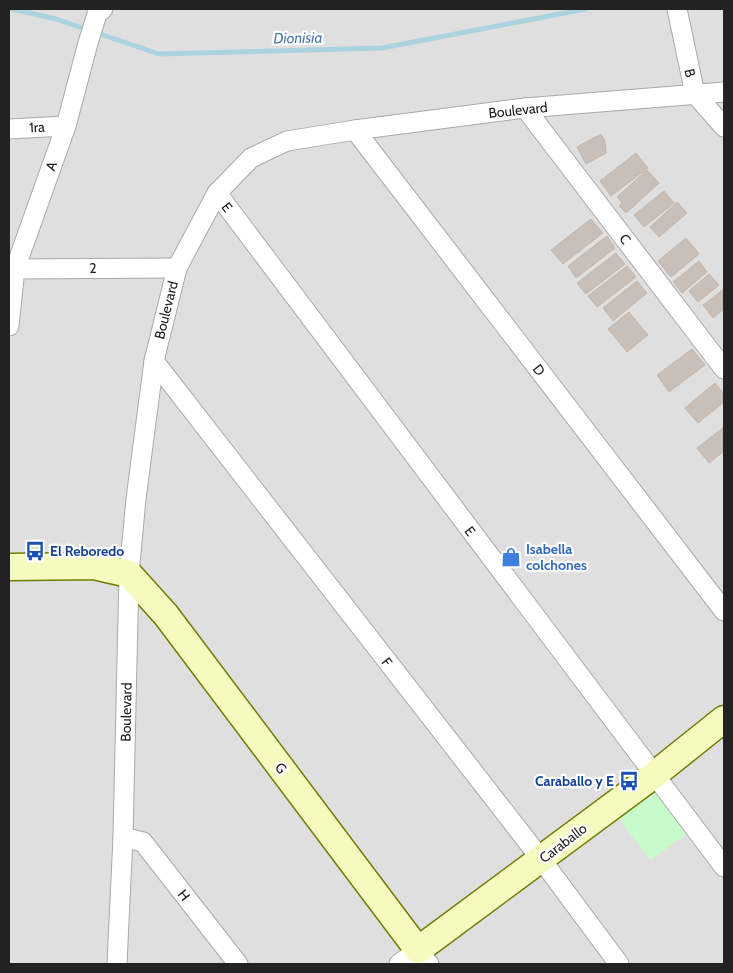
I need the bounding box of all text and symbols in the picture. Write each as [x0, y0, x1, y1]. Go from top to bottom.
water label: Dionisia [273, 29, 323, 47]
street label: B [680, 67, 700, 79]
street label: Boulevard [488, 98, 548, 122]
street label: 1ra [29, 118, 46, 136]
street label: A [41, 159, 61, 173]
street label: E [217, 198, 237, 216]
street label: C [615, 230, 635, 248]
street label: 2 [89, 259, 97, 277]
street label: Boulevard [150, 279, 182, 341]
street label: D [529, 360, 549, 380]
street label: E [460, 522, 480, 540]
bus stop icon: El Reboredo [24, 540, 46, 562]
place label: Isabella colchones [526, 540, 587, 574]
place label: El Reboredo [50, 542, 124, 560]
shop icon: Isabella colchones [500, 546, 522, 568]
street label: F [378, 654, 397, 671]
street label: Boulevard [116, 682, 136, 742]
street label: G [271, 759, 291, 777]
bus stop icon: Caraballo y E [618, 770, 640, 792]
place label: Caraballo y E [535, 772, 614, 790]
street label: Caraballo [536, 819, 591, 867]
street label: H [174, 886, 194, 904]

